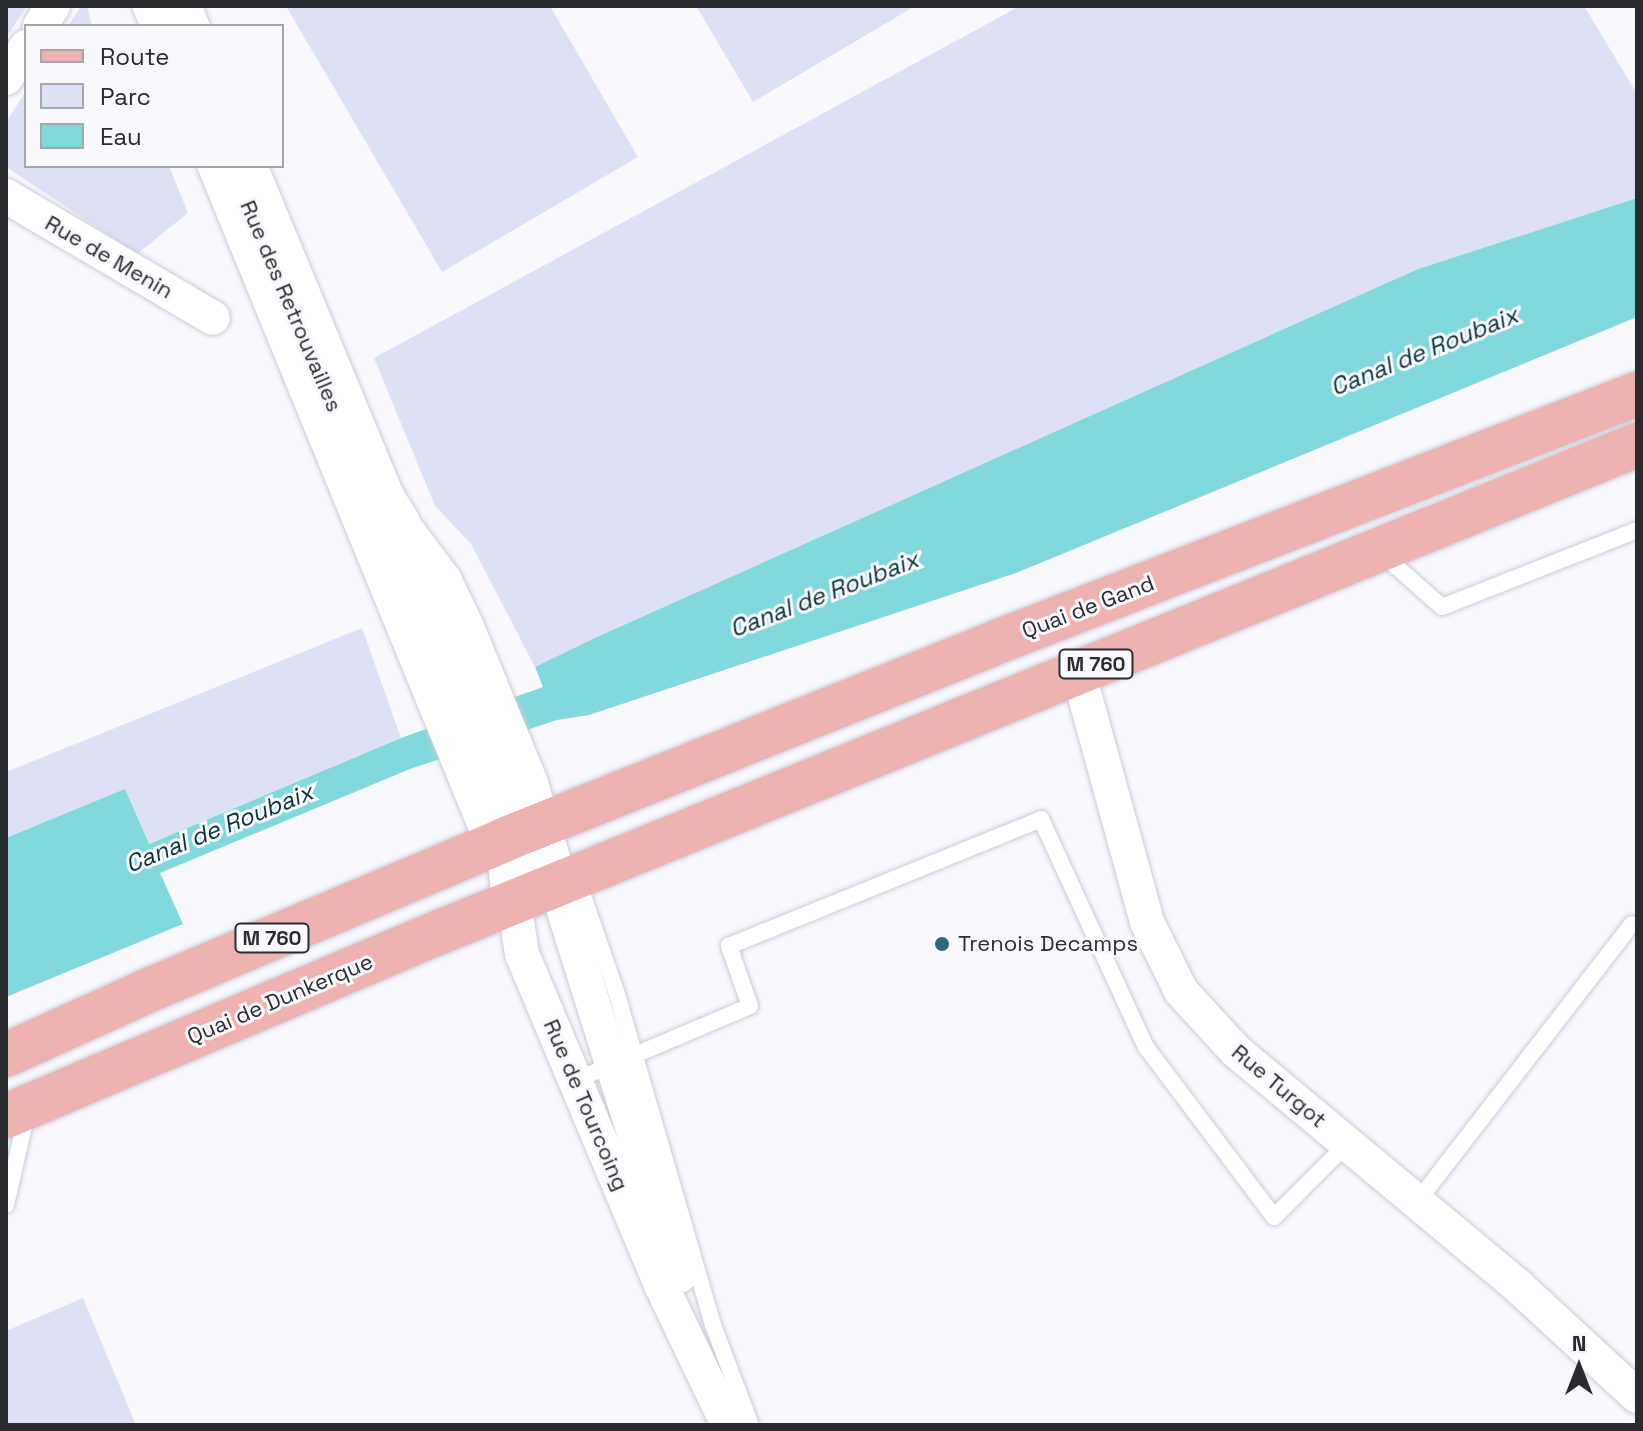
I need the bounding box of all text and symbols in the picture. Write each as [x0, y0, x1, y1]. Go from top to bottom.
legend [24, 24, 284, 168]
text: Route [100, 41, 169, 72]
text: Parc [100, 81, 151, 112]
text: Eau [100, 121, 142, 152]
street label: Rue des Retrouvailles [235, 196, 347, 416]
street label: Rue de Menin [40, 210, 178, 304]
water label: Canal de Roubaix [1326, 300, 1522, 402]
water label: Canal de Roubaix [726, 545, 922, 643]
street label: Quai de Gand [1018, 570, 1158, 644]
road number: M 760 [1058, 648, 1134, 680]
water label: Canal de Roubaix [121, 777, 317, 879]
road number: M 760 [234, 922, 310, 954]
place label: Trenois Decamps [958, 931, 1138, 957]
marker: Trenois Decamps [933, 935, 951, 953]
street label: Quai de Dunkerque [183, 948, 377, 1050]
street label: Rue de Tourcoing [538, 1015, 634, 1195]
street label: Rue Turgot [1226, 1039, 1332, 1133]
north arrow [1539, 1327, 1619, 1407]
text: N [1572, 1329, 1586, 1357]

